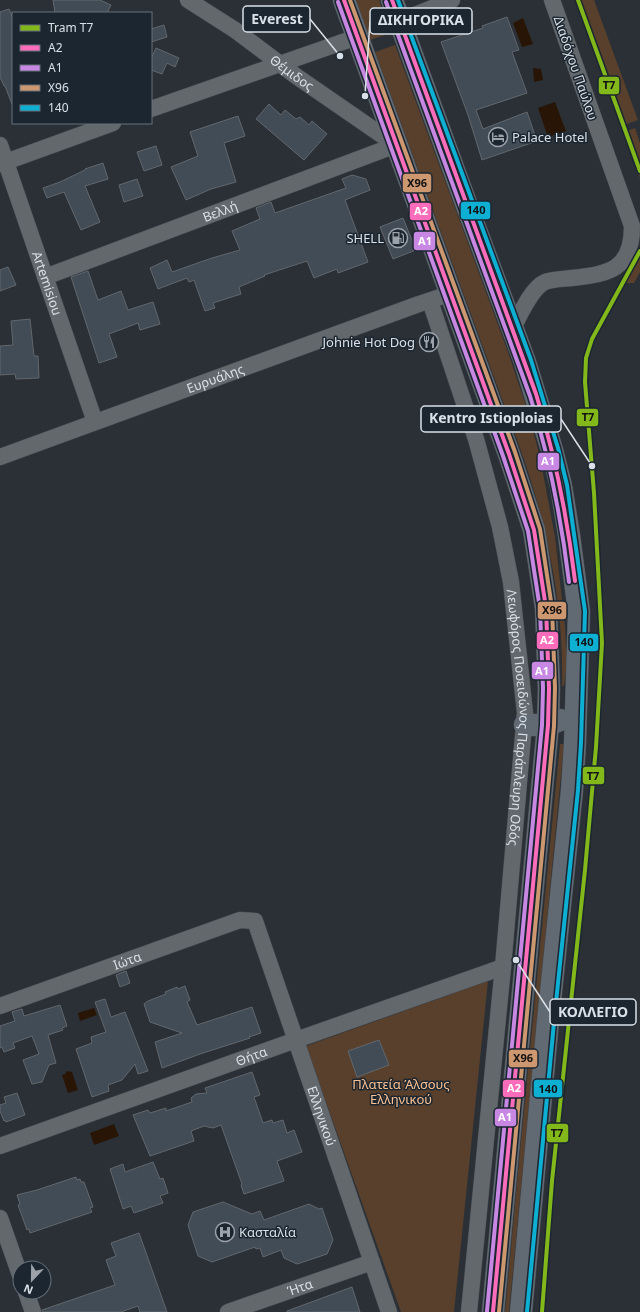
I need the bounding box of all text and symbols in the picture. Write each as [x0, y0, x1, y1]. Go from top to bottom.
callout: Everest [243, 6, 310, 32]
callout: ΔΙΚΗΓΟΡΙΚΑ [370, 8, 472, 34]
text: Everest [251, 9, 303, 28]
text: ΔΙΚΗΓΟΡΙΚΑ [378, 10, 464, 29]
legend [12, 12, 152, 124]
street label: Διαδόχου Παύλου [550, 14, 602, 122]
text: Tram Τ7 [48, 19, 94, 36]
text: Α2 [48, 39, 63, 56]
street label: Θέμιδος [266, 51, 318, 95]
text: Α1 [48, 59, 63, 76]
line badge: Τ7 [598, 76, 620, 95]
text: Τ7 [603, 77, 615, 92]
text: Χ96 [48, 79, 69, 96]
text: 140 [48, 99, 69, 116]
hotel icon: Palace Hotel [487, 126, 509, 148]
place label: Palace Hotel [512, 128, 588, 146]
line badge: Χ96 [402, 173, 432, 193]
text: Χ96 [407, 175, 427, 190]
street label: Βελλή [200, 196, 240, 226]
line badge: 140 [460, 201, 491, 220]
line badge: Α2 [409, 202, 432, 221]
text: 140 [467, 202, 485, 217]
text: Α2 [414, 203, 428, 218]
fuel station icon: SHELL [387, 227, 409, 249]
place label: SHELL [346, 229, 384, 247]
line badge: Α1 [413, 231, 436, 251]
text: Α1 [418, 233, 432, 248]
street label: Artemisiou [28, 249, 67, 318]
restaurant icon: Johnie Hot Dog [418, 331, 440, 353]
place label: Johnie Hot Dog [321, 333, 415, 351]
street label: Ευρυάλης [184, 360, 246, 397]
callout: Kentro Istioploias [421, 406, 561, 432]
text: Kentro Istioploias [429, 408, 553, 427]
line badge: Τ7 [576, 408, 599, 427]
text: Τ7 [582, 409, 594, 424]
line badge: Α1 [537, 452, 560, 471]
text: Α1 [541, 453, 555, 468]
street label: Λεωφόρος Ποσειδώνος Παράπλευρη Οδός [503, 588, 534, 847]
line badge: Χ96 [537, 601, 567, 620]
text: Χ96 [542, 602, 562, 617]
line badge: Α2 [536, 631, 559, 650]
text: Α2 [540, 632, 554, 647]
line badge: 140 [569, 633, 599, 652]
text: 140 [575, 634, 593, 649]
line badge: Α1 [531, 661, 554, 680]
text: Α1 [535, 663, 549, 678]
line badge: Τ7 [582, 766, 605, 785]
text: Τ7 [587, 768, 599, 783]
street label: Ιώτα [110, 947, 144, 974]
callout: ΚΟΛΛΕΓΙΟ [550, 999, 636, 1025]
text: ΚΟΛΛΕΓΙΟ [558, 1002, 628, 1021]
street label: Θήτα [233, 1042, 270, 1070]
line badge: Χ96 [508, 1049, 538, 1068]
text: Χ96 [513, 1050, 533, 1065]
park label: Πλατεία Άλσους Ελληνικού [352, 1075, 450, 1108]
line badge: Α2 [502, 1079, 525, 1098]
line badge: 140 [533, 1079, 563, 1098]
text: Α2 [507, 1080, 521, 1095]
text: 140 [539, 1081, 557, 1096]
street label: Ελληνικού [303, 1084, 340, 1148]
line badge: Α1 [494, 1108, 517, 1127]
text: Α1 [498, 1109, 512, 1124]
line badge: Τ7 [546, 1123, 569, 1143]
text: Τ7 [551, 1125, 563, 1140]
hospital icon: Κασταλία [214, 1221, 236, 1243]
place label: Κασταλία [239, 1223, 296, 1241]
north arrow [12, 1260, 52, 1300]
street label: Ήτα [285, 1274, 315, 1300]
text: N [21, 1281, 35, 1298]

